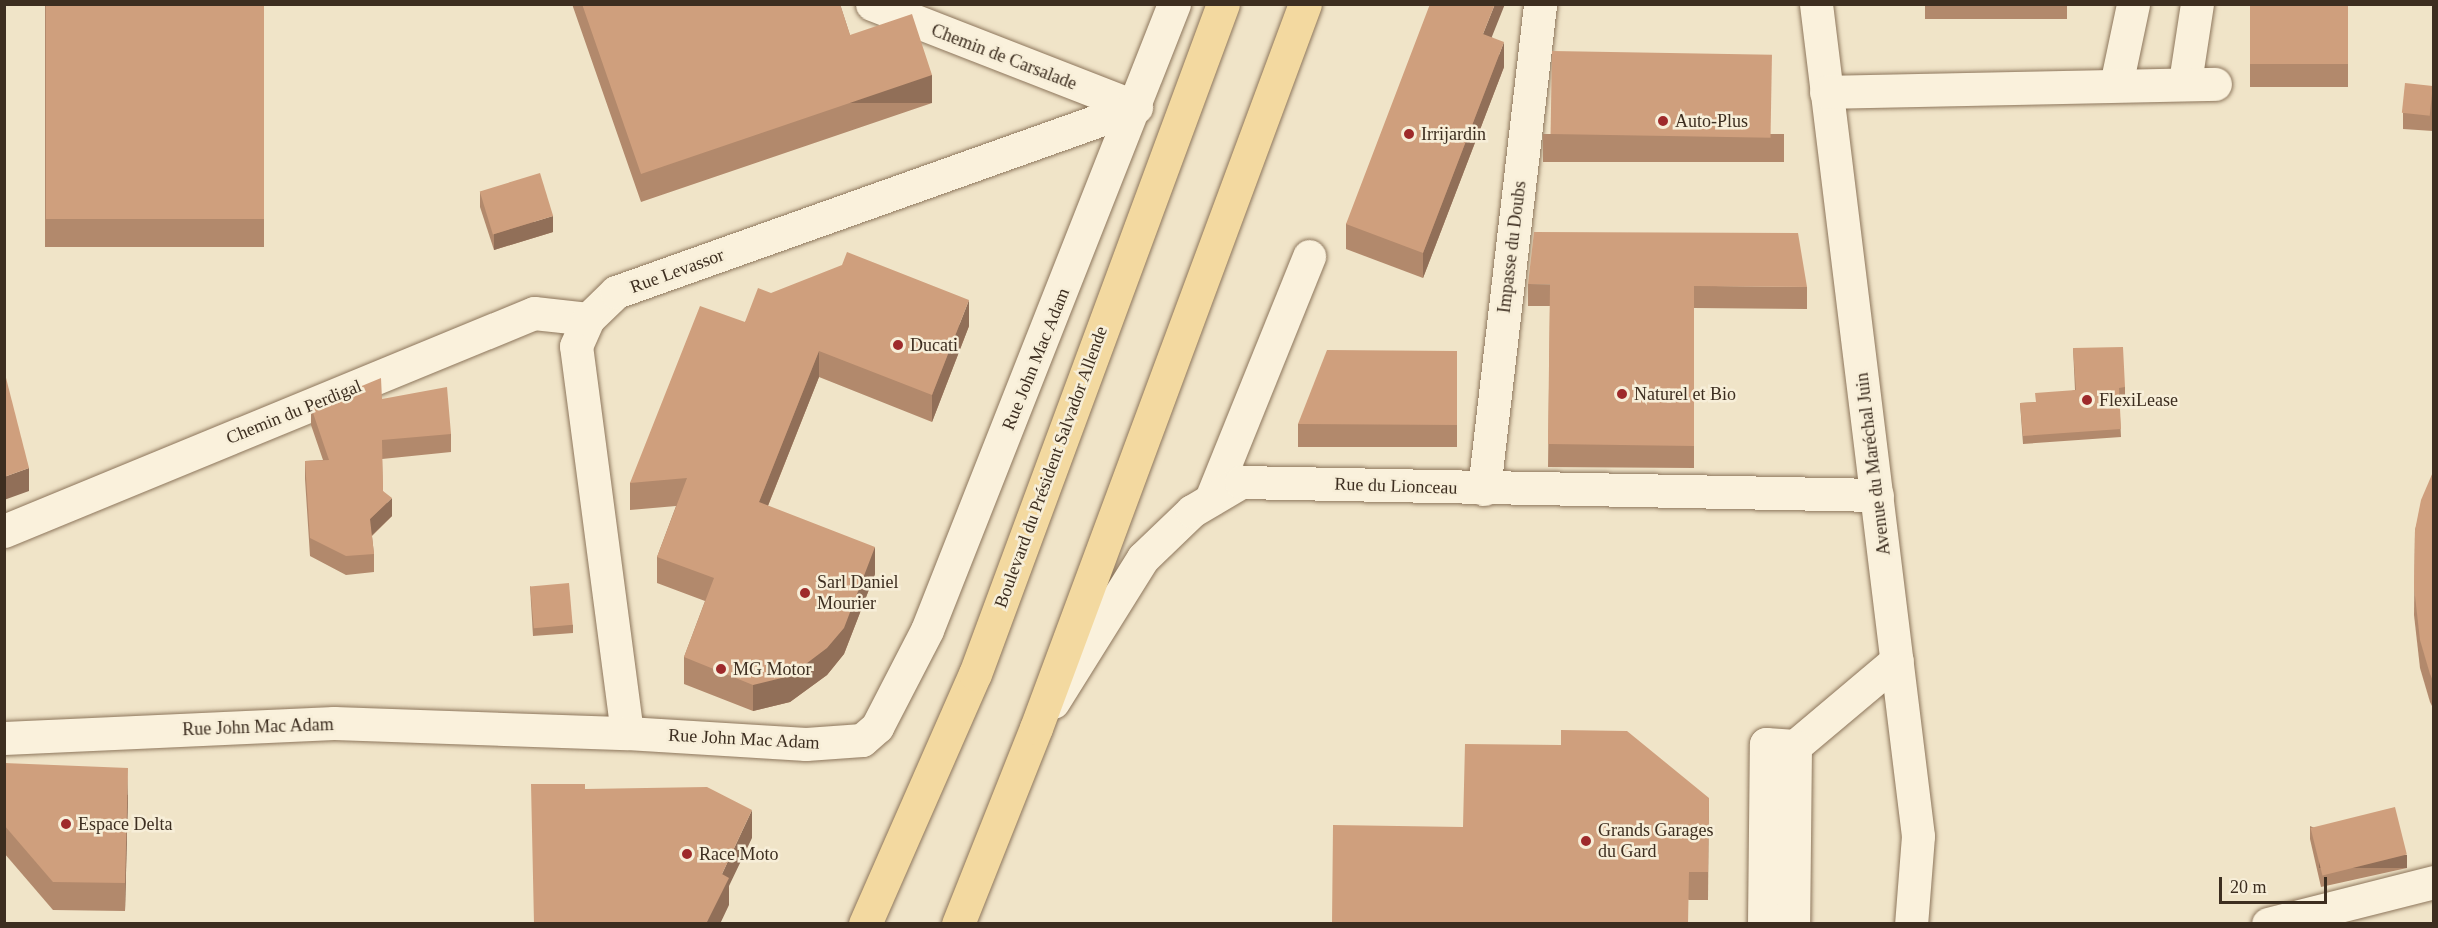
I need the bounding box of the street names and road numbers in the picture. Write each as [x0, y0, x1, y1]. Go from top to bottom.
street label: Chemin de Carsalade [928, 19, 1080, 95]
street label: Impasse du Doubs [1493, 180, 1531, 314]
street label: Rue Levassor [627, 244, 727, 298]
street label: Rue John Mac Adam [997, 284, 1075, 434]
street label: Boulevard du Président Salvador Allende [990, 323, 1112, 611]
street label: Avenue du Maréchal Juin [1851, 371, 1895, 557]
street label: Chemin du Perdigal [223, 375, 365, 449]
street label: Rue du Lionceau [1334, 473, 1458, 499]
street label: Rue John Mac Adam [181, 714, 335, 740]
street label: Rue John Mac Adam [667, 724, 821, 754]

